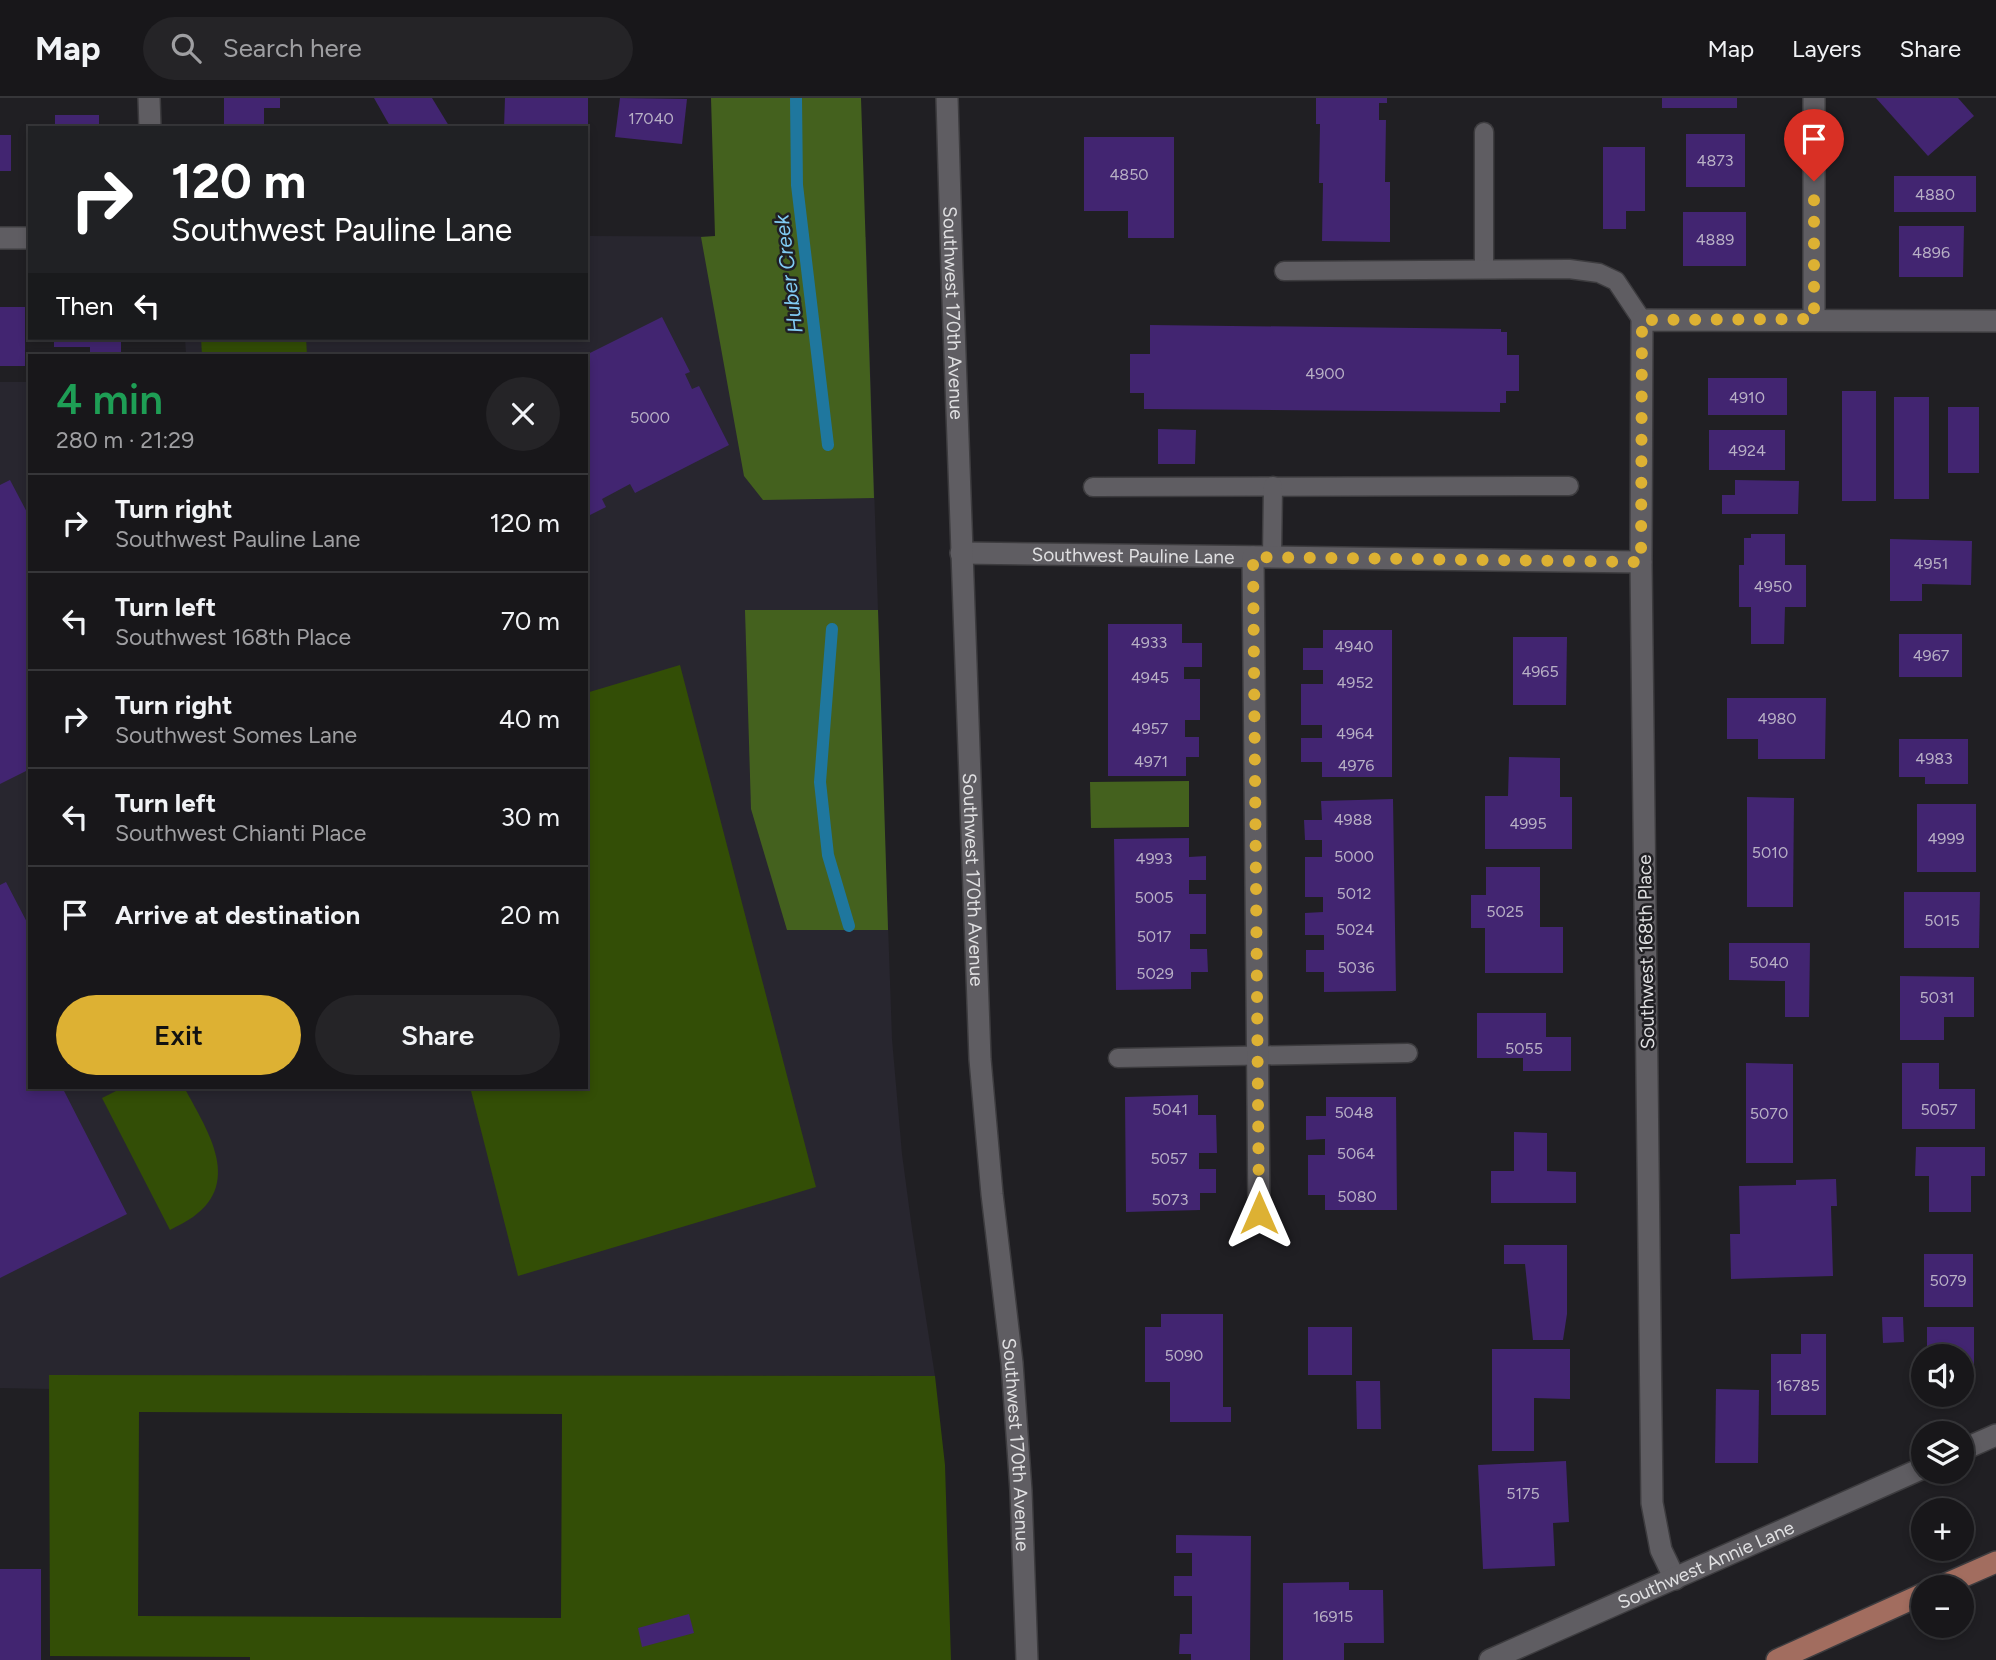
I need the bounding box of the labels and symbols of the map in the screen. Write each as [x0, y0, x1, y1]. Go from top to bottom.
house number: 17040 [628, 109, 674, 128]
pin [1784, 109, 1844, 181]
house number: 4873 [1696, 151, 1734, 170]
house number: 4850 [1109, 165, 1149, 184]
house number: 4880 [1915, 185, 1955, 204]
street label: Southwest 170th Avenue [939, 206, 969, 420]
water label: Huber Creek [768, 213, 808, 335]
house number: 4889 [1696, 230, 1734, 249]
house number: 4896 [1912, 243, 1950, 262]
house number: 4900 [1305, 364, 1345, 383]
house number: 4910 [1729, 388, 1765, 407]
house number: 5000 [630, 408, 670, 427]
house number: 4924 [1728, 441, 1766, 460]
street label: Southwest Pauline Lane [1031, 542, 1235, 568]
house number: 4951 [1914, 554, 1948, 573]
house number: 4950 [1754, 577, 1792, 596]
house number: 4933 [1131, 633, 1167, 652]
house number: 4940 [1334, 637, 1374, 656]
house number: 4967 [1913, 646, 1950, 665]
house number: 4965 [1521, 662, 1559, 681]
house number: 4945 [1131, 668, 1169, 687]
house number: 4952 [1336, 673, 1374, 692]
house number: 4980 [1757, 709, 1797, 728]
house number: 4957 [1132, 719, 1169, 738]
house number: 4964 [1336, 724, 1374, 743]
house number: 4983 [1915, 749, 1953, 768]
house number: 4971 [1134, 752, 1168, 771]
house number: 4976 [1338, 756, 1374, 775]
street label: Southwest 170th Avenue [958, 772, 989, 987]
house number: 4988 [1334, 810, 1372, 829]
house number: 4995 [1509, 814, 1547, 833]
house number: 4999 [1927, 829, 1965, 848]
house number: 5010 [1752, 843, 1788, 862]
house number: 5000 [1334, 847, 1374, 866]
house number: 4993 [1136, 849, 1172, 868]
street label: Southwest 168th Place [1633, 854, 1659, 1050]
house number: 5012 [1336, 884, 1372, 903]
house number: 5005 [1135, 888, 1173, 907]
house number: 5025 [1486, 902, 1524, 921]
house number: 5015 [1924, 911, 1960, 930]
house number: 5024 [1336, 920, 1374, 939]
house number: 5017 [1137, 927, 1172, 946]
house number: 5040 [1749, 953, 1789, 972]
house number: 5036 [1337, 958, 1375, 977]
house number: 5029 [1136, 964, 1174, 983]
house number: 5031 [1920, 988, 1954, 1007]
house number: 5055 [1505, 1039, 1543, 1058]
house number: 5041 [1152, 1100, 1188, 1119]
house number: 5057 [1920, 1100, 1958, 1119]
house number: 5048 [1334, 1103, 1374, 1122]
house number: 5070 [1750, 1104, 1788, 1123]
house number: 5064 [1337, 1144, 1375, 1163]
house number: 5057 [1150, 1149, 1188, 1168]
position arrow [1222, 1176, 1296, 1250]
house number: 5080 [1337, 1187, 1377, 1206]
house number: 5073 [1152, 1190, 1188, 1209]
house number: 5079 [1929, 1271, 1967, 1290]
street label: Southwest 170th Avenue [998, 1337, 1035, 1552]
house number: 5090 [1165, 1346, 1203, 1365]
house number: 16785 [1776, 1376, 1820, 1395]
house number: 5175 [1506, 1484, 1540, 1503]
street label: Southwest Annie Lane [1614, 1515, 1798, 1614]
house number: 16915 [1313, 1607, 1353, 1626]

